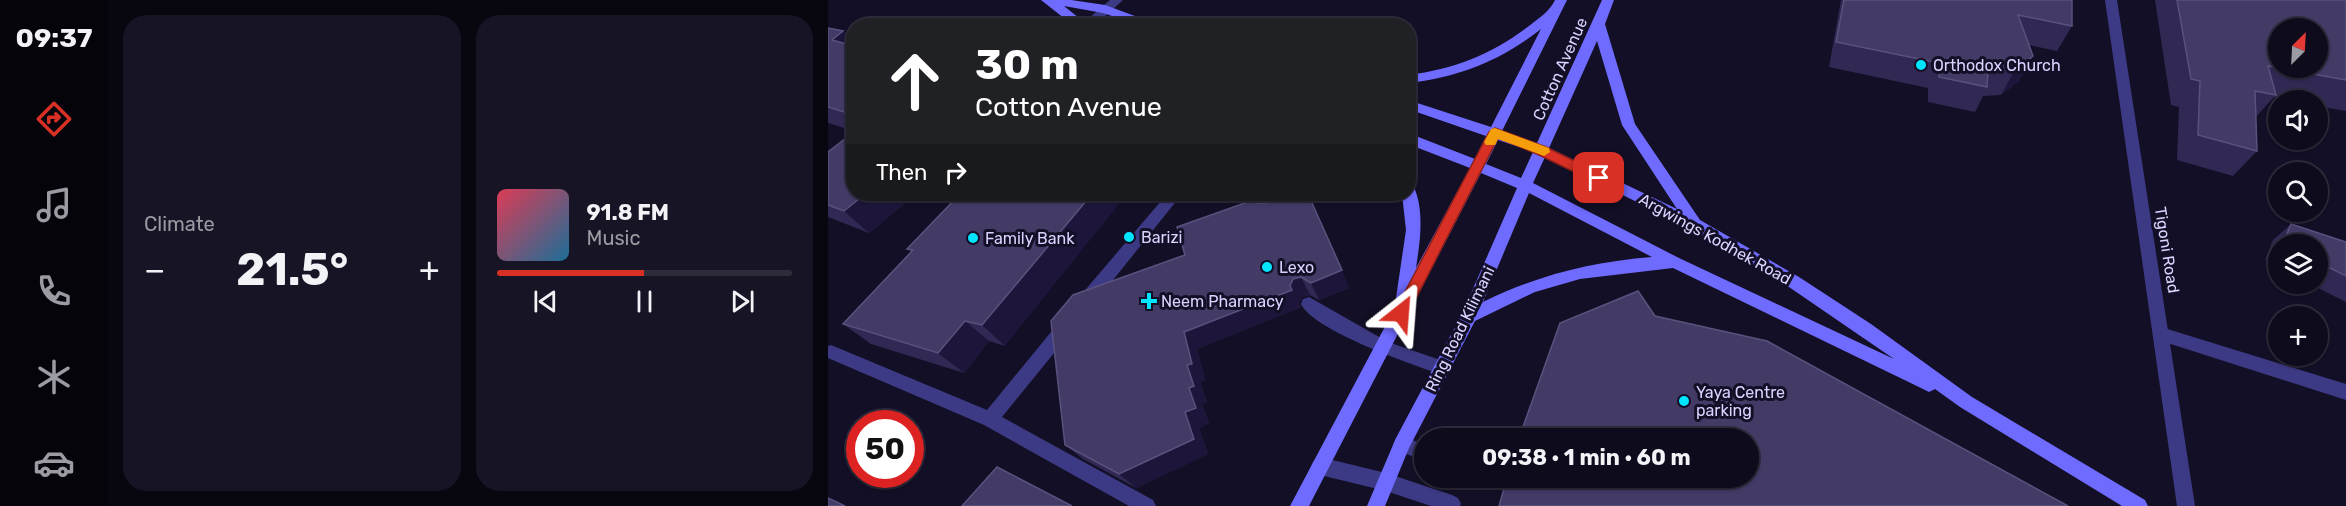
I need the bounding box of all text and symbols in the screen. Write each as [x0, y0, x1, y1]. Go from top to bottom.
street label: Cotton Avenue [1529, 15, 1591, 123]
north arrow [2268, 18, 2328, 78]
map controls [2268, 18, 2328, 366]
text: 09:37 [16, 22, 92, 54]
text: 30 m [975, 40, 1079, 90]
icon: ahead [876, 42, 954, 120]
place label: Orthodox Church [1933, 56, 2061, 75]
marker: Orthodox Church [1914, 58, 1928, 72]
button: sound [2268, 90, 2328, 150]
text: Cotton Avenue [975, 91, 1162, 123]
icon: directions [33, 98, 75, 140]
pin [1573, 152, 1624, 203]
icon: right [939, 156, 972, 189]
text: Then [876, 159, 927, 186]
icon: arrive [1582, 161, 1615, 194]
button: search [2268, 162, 2328, 222]
icon: music [33, 184, 75, 226]
street label: Argwings Kodhek Road [1636, 189, 1794, 289]
text: 91.8 FM [587, 199, 669, 226]
street label: Tigoni Road [2151, 205, 2183, 295]
text: Climate [144, 212, 215, 236]
text: Music [587, 226, 641, 250]
place label: Barizi [1141, 228, 1183, 247]
place label: Family Bank [985, 229, 1075, 248]
marker: Barizi [1122, 230, 1136, 244]
marker: Family Bank [966, 231, 980, 245]
button: layers [2268, 234, 2328, 294]
text: 21.5° [236, 243, 348, 296]
text: − [144, 250, 165, 289]
text: + [419, 250, 439, 289]
place label: Lexo [1279, 258, 1314, 277]
marker: Lexo [1260, 260, 1274, 274]
street label: Ring Road Kilimani [1421, 263, 1499, 395]
icon: phone [33, 270, 75, 312]
position arrow [1369, 281, 1433, 345]
icon: previous [529, 285, 562, 318]
icon: pause [628, 285, 661, 318]
icon: next [726, 285, 759, 318]
place label: Neem Pharmacy [1161, 292, 1284, 311]
marker: Neem Pharmacy [1142, 294, 1156, 308]
button: + [2268, 306, 2328, 366]
icon: climate [33, 356, 75, 398]
place label: Yaya Centre parking [1696, 383, 1785, 420]
marker: Yaya Centre parking [1677, 394, 1691, 408]
speed limit sign: 50 [846, 410, 924, 488]
icon: car [33, 442, 75, 484]
text: 09:38 · 1 min · 60 m [1482, 444, 1691, 471]

